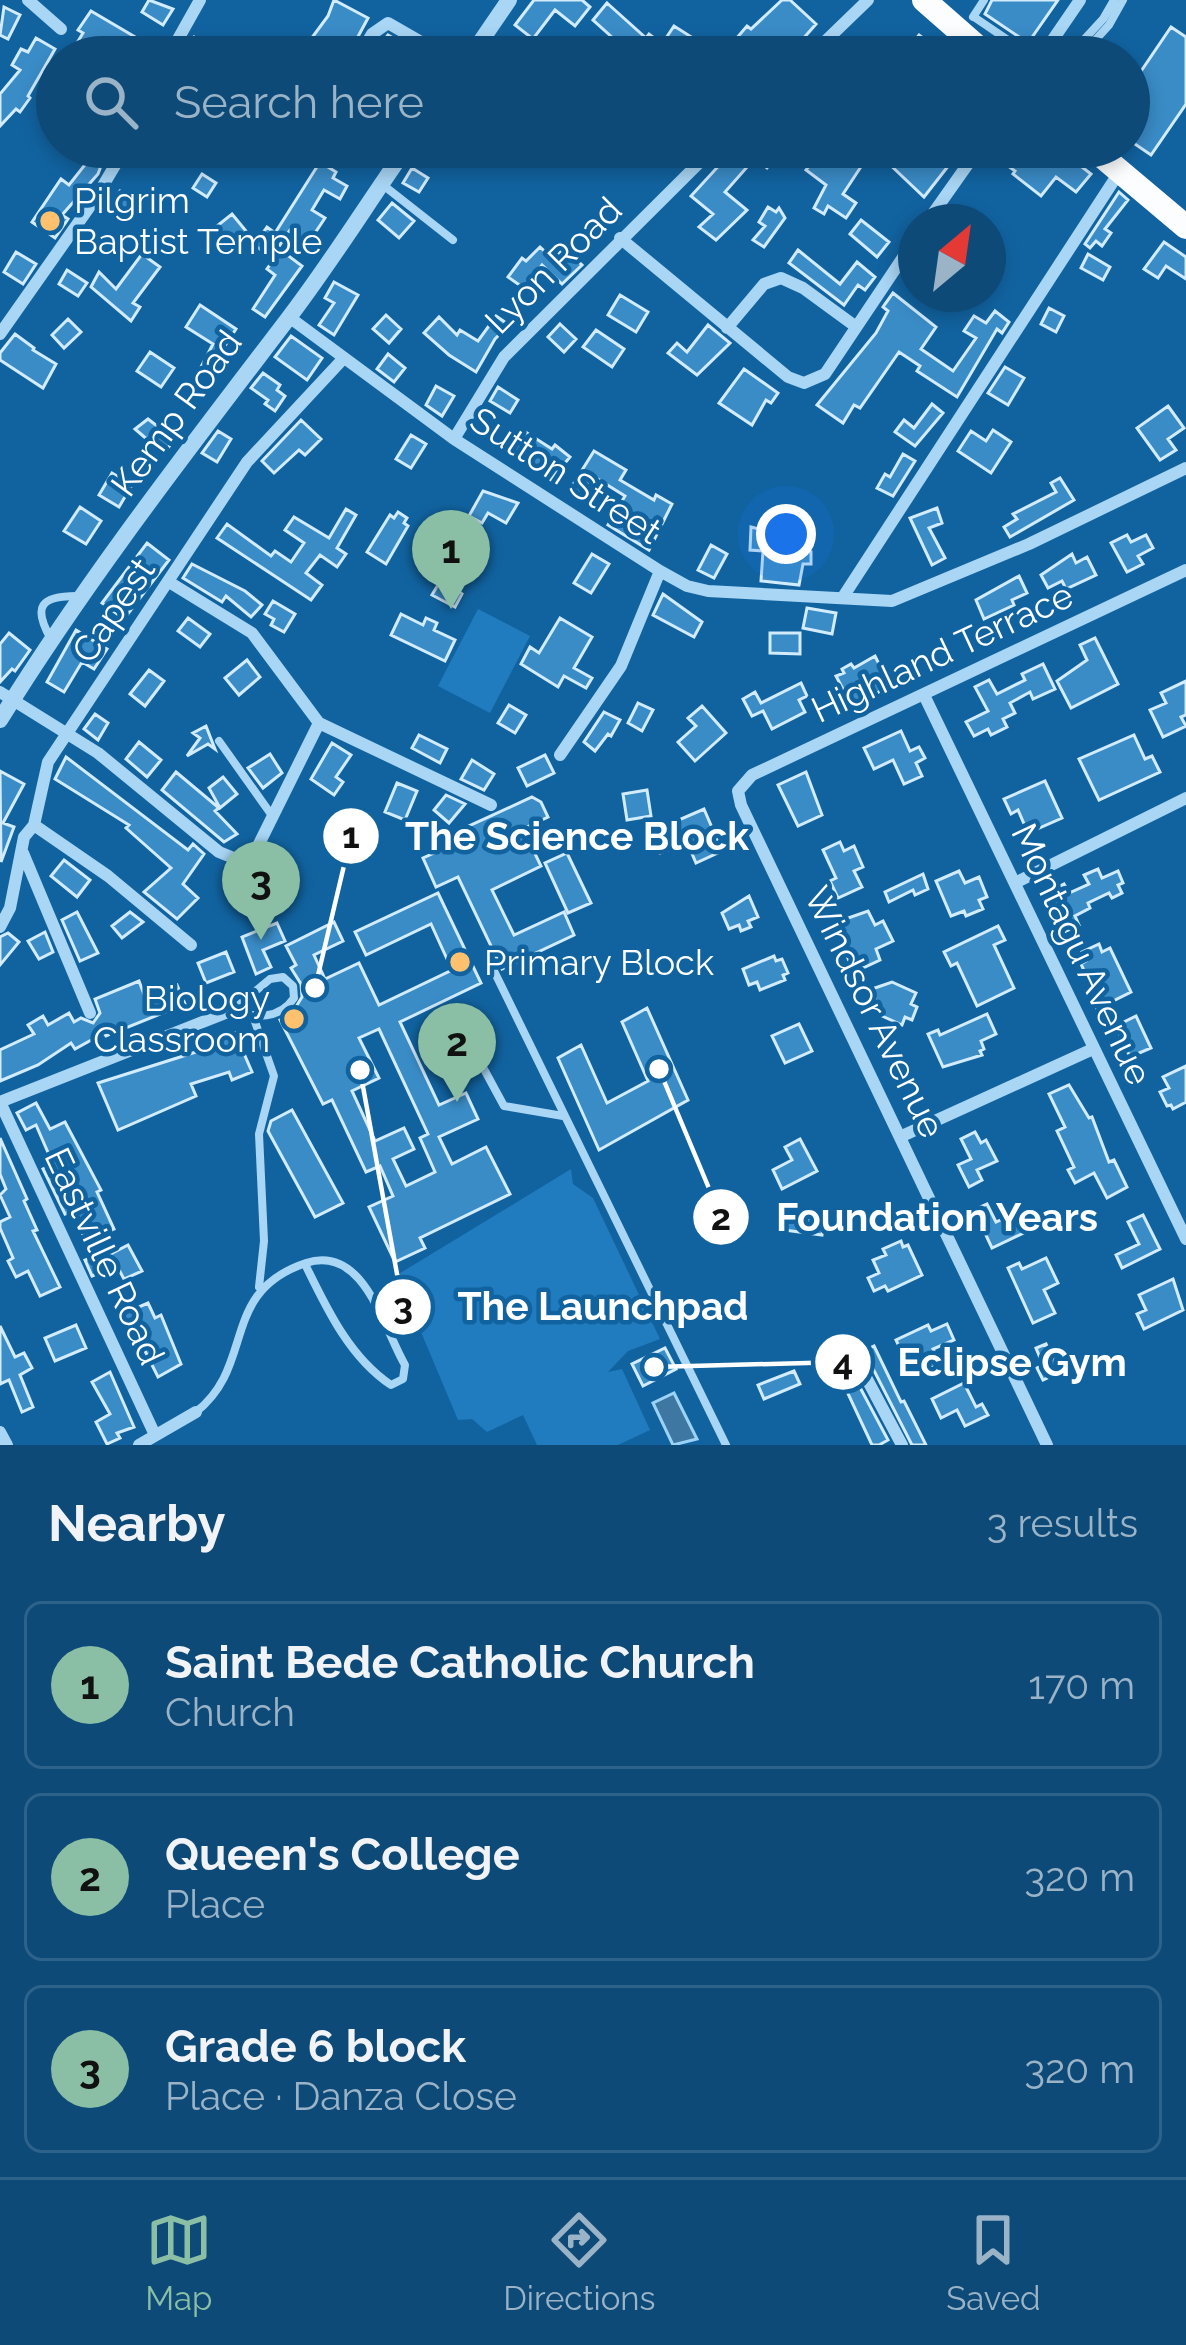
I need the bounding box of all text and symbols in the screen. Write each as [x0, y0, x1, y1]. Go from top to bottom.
search box [36, 36, 1150, 168]
icon: search [78, 69, 144, 135]
text: Search here [174, 76, 424, 129]
place label: Pilgrim Baptist Temple [74, 179, 322, 262]
street label: Lyon Road [476, 188, 630, 342]
north arrow [898, 204, 1006, 312]
marker: Pilgrim Baptist Temple [37, 208, 63, 234]
street label: Kemp Road [102, 322, 250, 504]
street label: Sutton Street [463, 398, 669, 552]
your location [756, 504, 816, 564]
pin: 1 [412, 510, 490, 609]
street label: Capest [63, 550, 163, 670]
street label: Highland Terrace [805, 573, 1079, 731]
callout: The Science Block [321, 798, 773, 873]
text: The Science Block [405, 813, 749, 859]
text: 1 [342, 814, 360, 856]
street label: Montagu Avenue [1003, 817, 1161, 1091]
pin: 3 [222, 841, 300, 940]
street label: Windsor Avenue [796, 880, 954, 1144]
place label: Primary Block [484, 941, 714, 983]
marker: Primary Block [447, 949, 473, 975]
place label: Biology Classroom [93, 977, 270, 1060]
pin: 2 [418, 1003, 496, 1102]
marker: Biology Classroom [281, 1006, 307, 1032]
street label: Eastville Road [36, 1141, 174, 1371]
callout: Foundation Years [691, 1180, 1123, 1255]
text: Foundation Years [776, 1194, 1098, 1240]
text: 2 [711, 1196, 731, 1238]
callout: The Launchpad [373, 1269, 772, 1344]
text: The Launchpad [457, 1283, 749, 1329]
text: 3 [393, 1285, 413, 1327]
callout: Eclipse Gym [813, 1324, 1151, 1399]
text: Eclipse Gym [897, 1339, 1127, 1385]
text: 4 [833, 1341, 853, 1383]
text: Nearby [48, 1493, 225, 1553]
text: 3 results [987, 1500, 1138, 1546]
text: Saint Bede Catholic Church [165, 1636, 755, 1689]
text: 1 [80, 1662, 100, 1708]
text: 170 m [1028, 1662, 1135, 1708]
text: Church [165, 1689, 295, 1735]
text: Queen's College [165, 1828, 520, 1881]
text: 2 [79, 1854, 101, 1900]
text: 320 m [1024, 1854, 1135, 1900]
text: Place [165, 1881, 265, 1927]
text: Grade 6 block [165, 2020, 466, 2073]
text: 3 [79, 2046, 101, 2092]
text: 320 m [1024, 2046, 1135, 2092]
text: Place · Danza Close [165, 2073, 517, 2119]
tab: Map [145, 2207, 212, 2318]
tab: Directions [503, 2207, 656, 2318]
tab: Saved [946, 2207, 1041, 2318]

